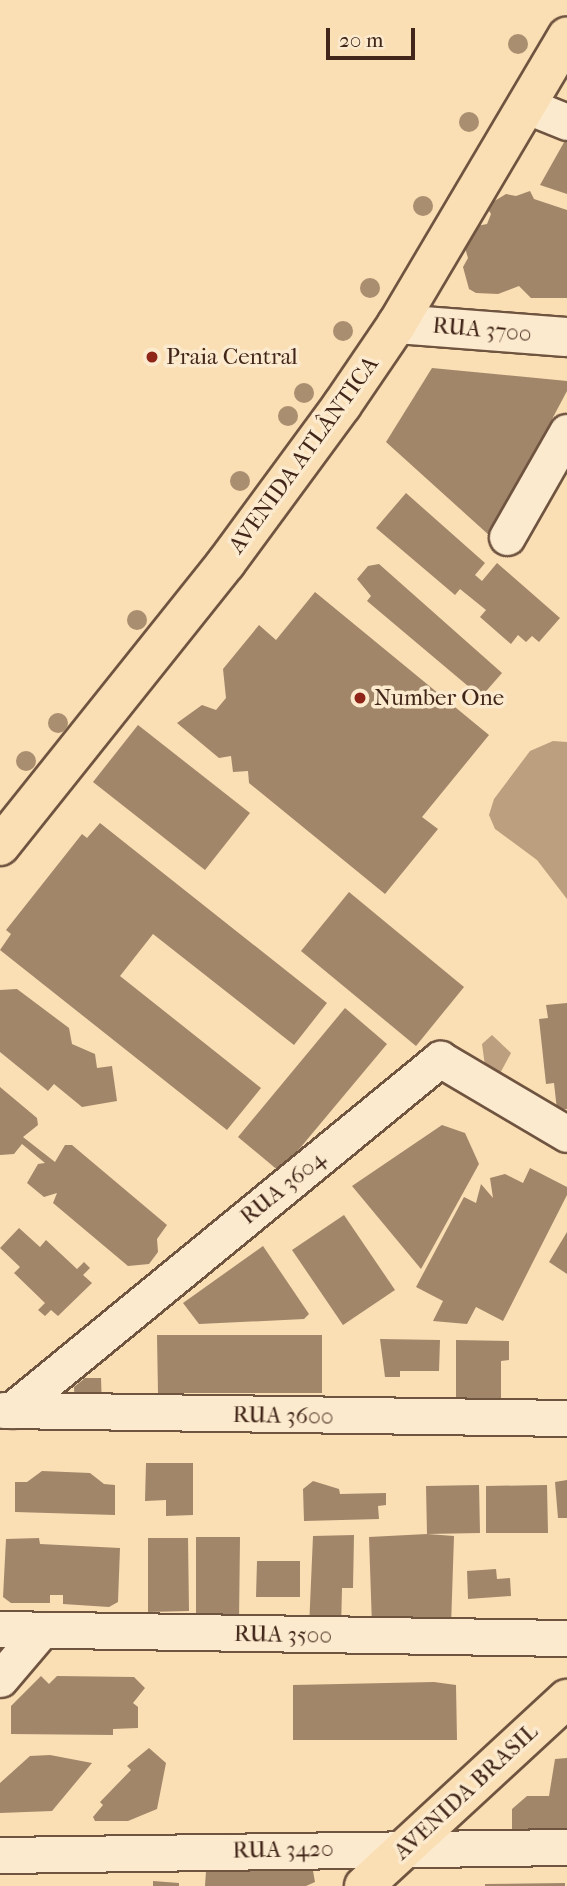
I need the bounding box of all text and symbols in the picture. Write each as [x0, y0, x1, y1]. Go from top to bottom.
scale bar [329, 14, 418, 58]
text: 20 m [339, 28, 383, 52]
street label: RUA 3700 [431, 312, 533, 348]
place label: Praia Central [166, 343, 298, 371]
marker: Praia Central [144, 349, 160, 365]
street label: AVENIDA ATLÂNTICA [223, 351, 385, 559]
place label: Number One [374, 684, 504, 712]
marker: Number One [352, 690, 368, 706]
street label: RUA 3604 [235, 1145, 331, 1231]
street label: RUA 3600 [232, 1401, 334, 1431]
street label: RUA 3500 [234, 1620, 332, 1650]
street label: AVENIDA BRASIL [388, 1718, 544, 1866]
street label: RUA 3420 [232, 1835, 334, 1865]

